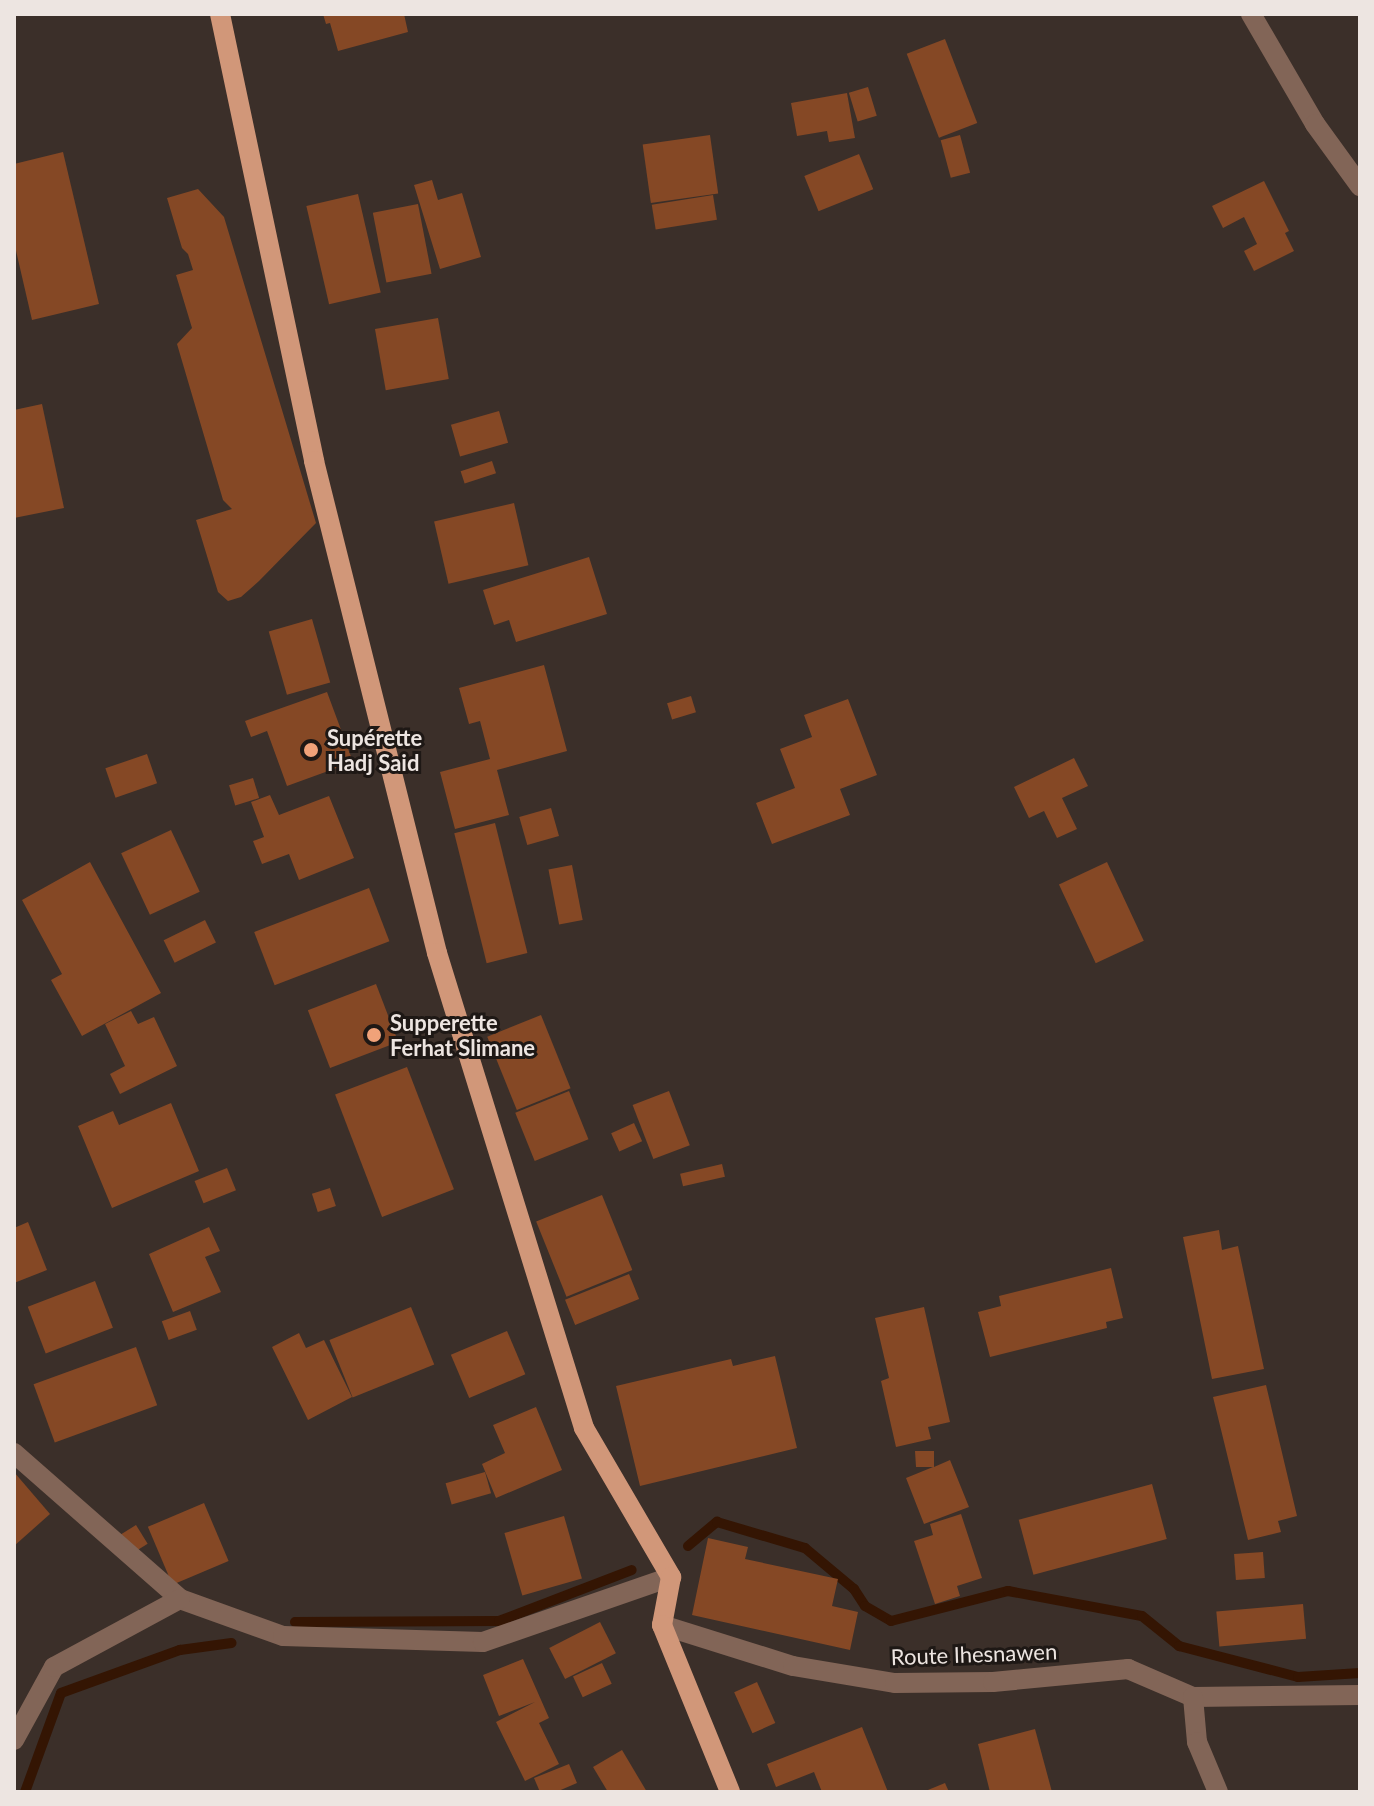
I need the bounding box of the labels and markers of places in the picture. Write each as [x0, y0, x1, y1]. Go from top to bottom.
place label: Supérette Hadj Said [327, 724, 422, 776]
marker: Supérette Hadj Said [302, 741, 320, 759]
place label: Supperette Ferhat Slimane [390, 1009, 535, 1060]
marker: Supperette Ferhat Slimane [365, 1026, 383, 1044]

